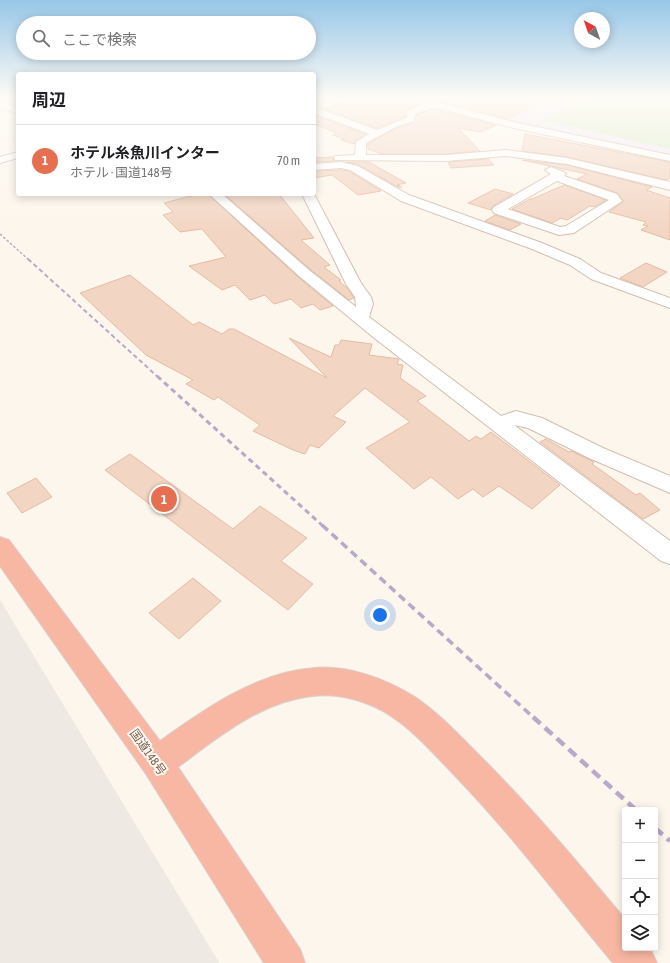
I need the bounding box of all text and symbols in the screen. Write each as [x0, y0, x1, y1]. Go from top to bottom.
north arrow [574, 12, 610, 48]
search box [16, 16, 316, 60]
icon: search [30, 27, 52, 49]
text: ここで検索 [62, 31, 137, 48]
text: 周辺 [32, 90, 66, 110]
text: ホテル糸魚川インター [70, 144, 220, 161]
text: 1 [42, 153, 48, 168]
text: 70 m [277, 153, 300, 168]
text: ホテル · 国道148号 [70, 165, 173, 180]
pin: 1 [151, 484, 177, 514]
your location [370, 605, 390, 625]
street label: 国道148号 [127, 726, 169, 778]
map controls [622, 807, 658, 951]
button: + [622, 807, 658, 843]
button: − [622, 843, 658, 879]
button: locate [622, 879, 658, 915]
button: layers [622, 915, 658, 951]

